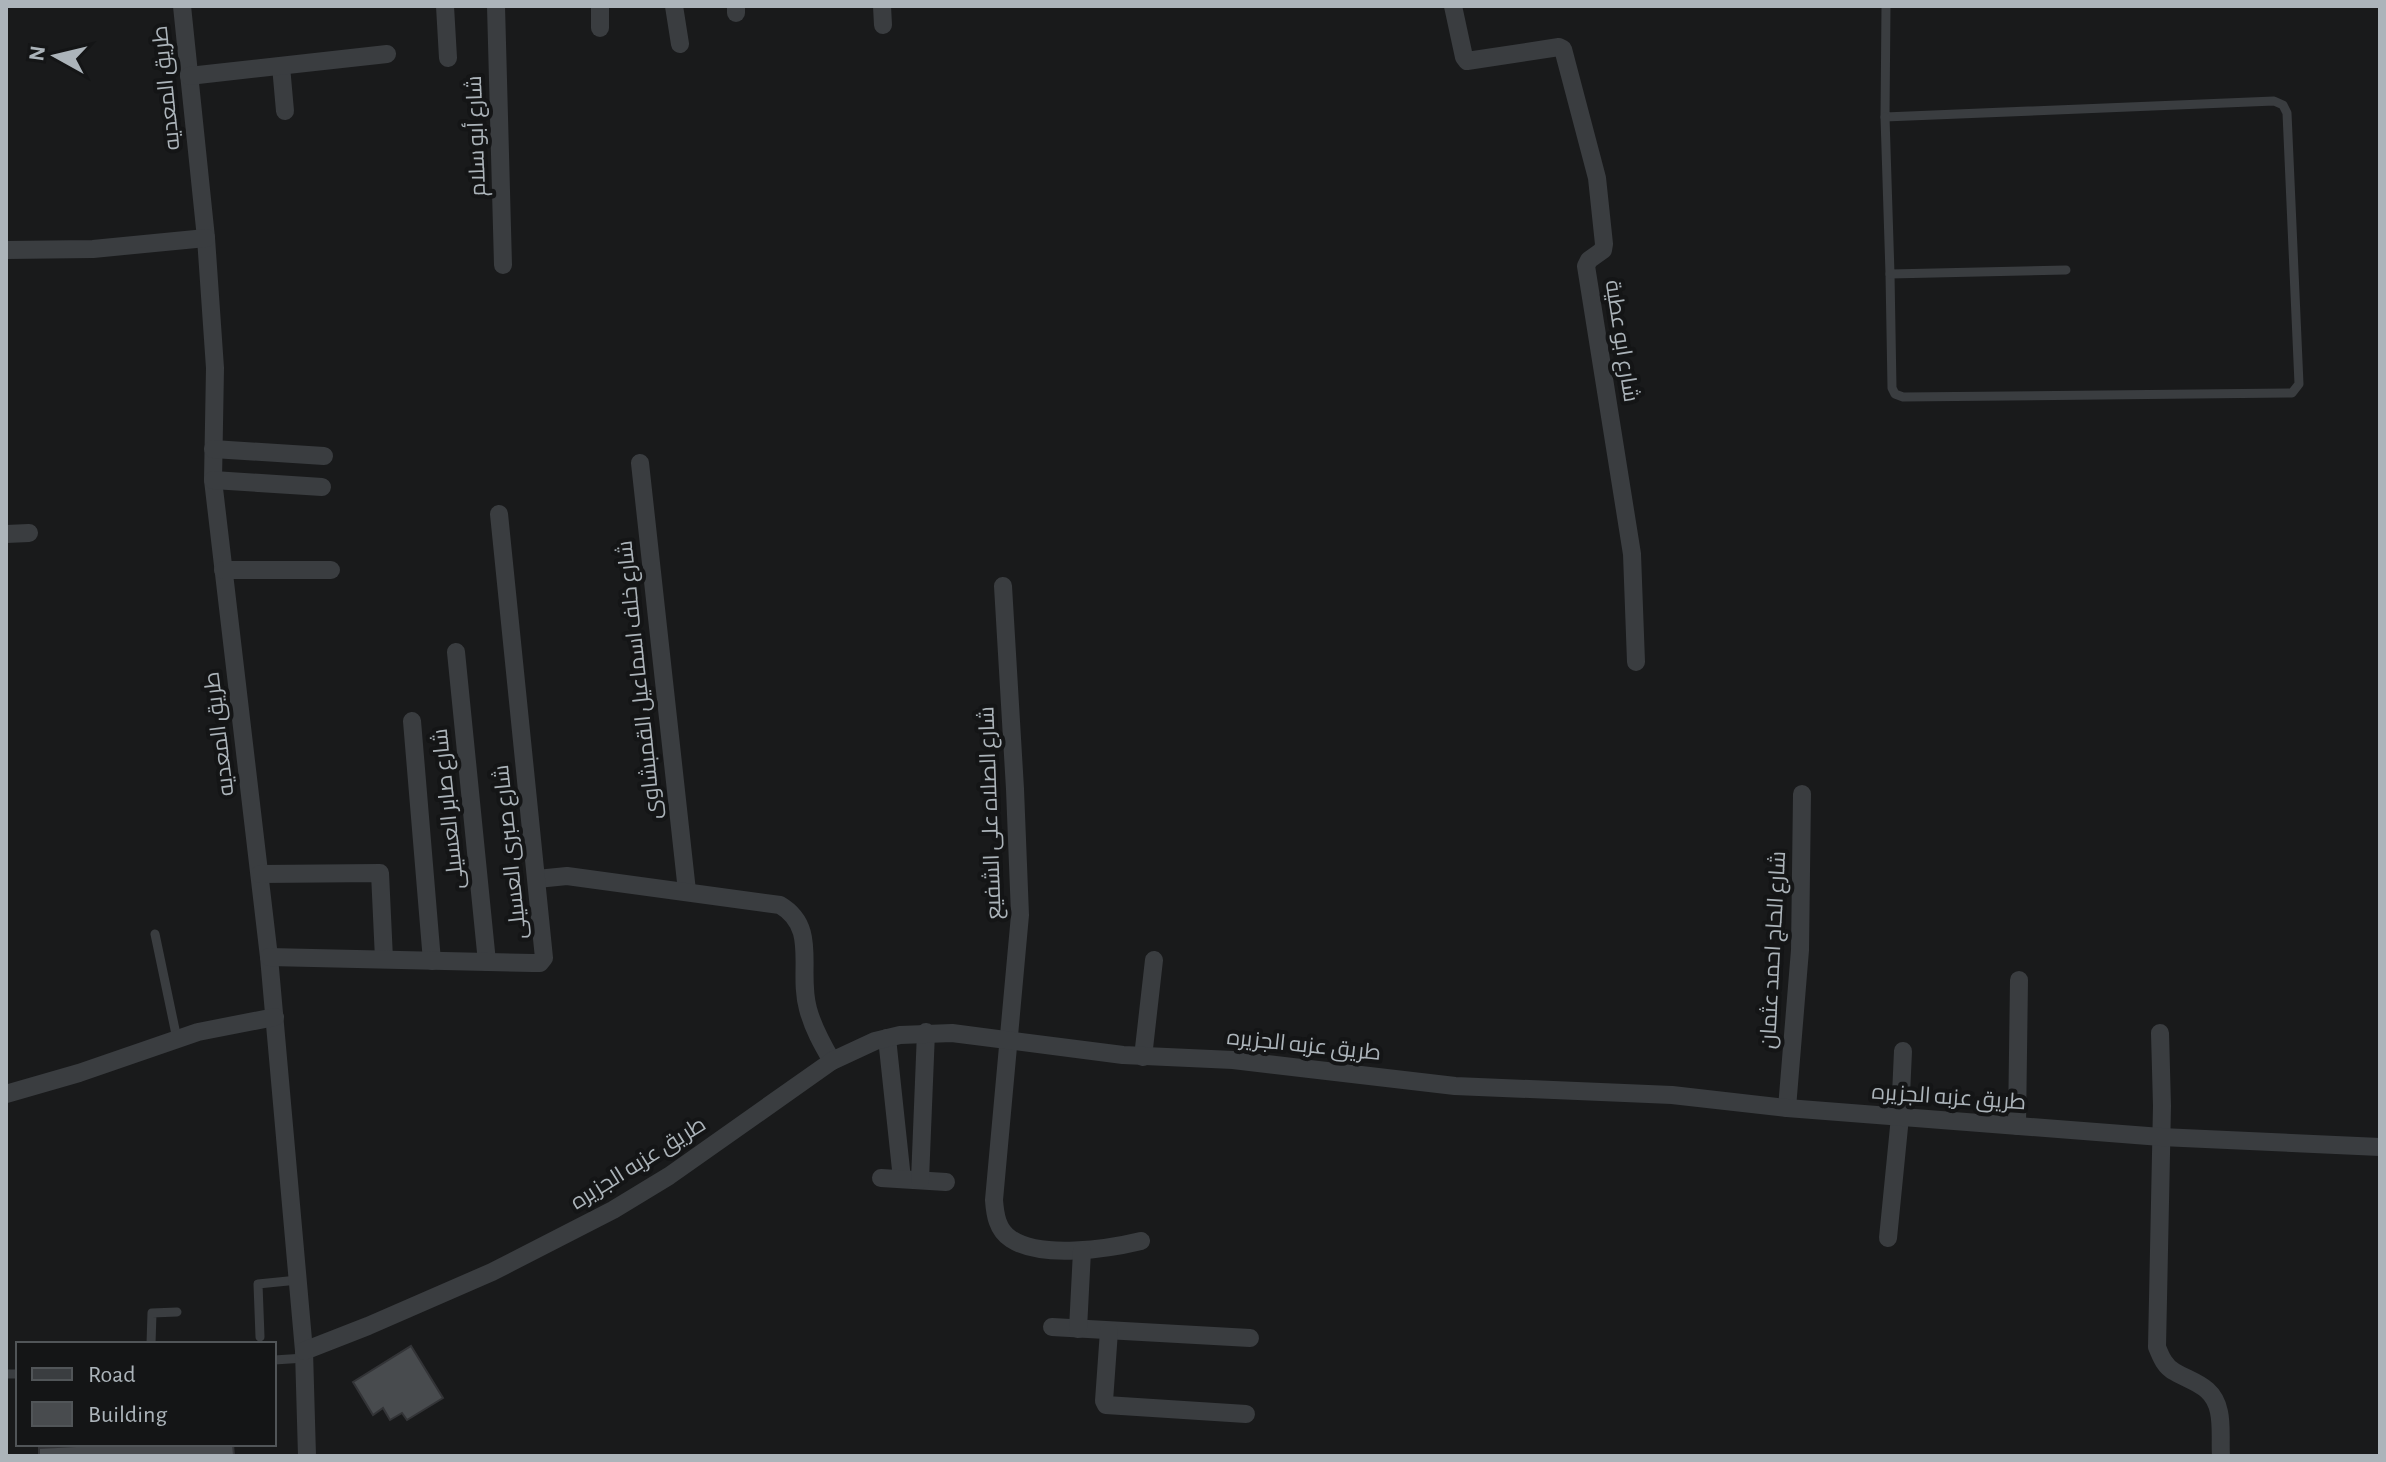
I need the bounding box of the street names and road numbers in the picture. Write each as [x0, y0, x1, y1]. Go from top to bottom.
street label: طريق المعديه [149, 24, 185, 151]
street label: شارع أبو سلام [460, 75, 493, 197]
street label: شارع ابو عطية [1599, 278, 1642, 404]
street label: شارع خلف اسماعيل القمبشاوى [613, 539, 668, 821]
street label: طريق المعديه [200, 670, 240, 797]
street label: شارع الصلاه على الشفيع [975, 706, 1008, 920]
street label: شارع صابر العسيلى [429, 727, 470, 890]
street label: شارع صبرى العسيلى [490, 763, 533, 940]
street label: شارع الحاج احمد عثمان [1757, 850, 1792, 1050]
street label: طريق عزبه الجزيره [1226, 1026, 1382, 1066]
street label: طريق عزبه الجزيره [1871, 1081, 2027, 1115]
street label: طريق عزبه الجزيره [567, 1113, 710, 1215]

